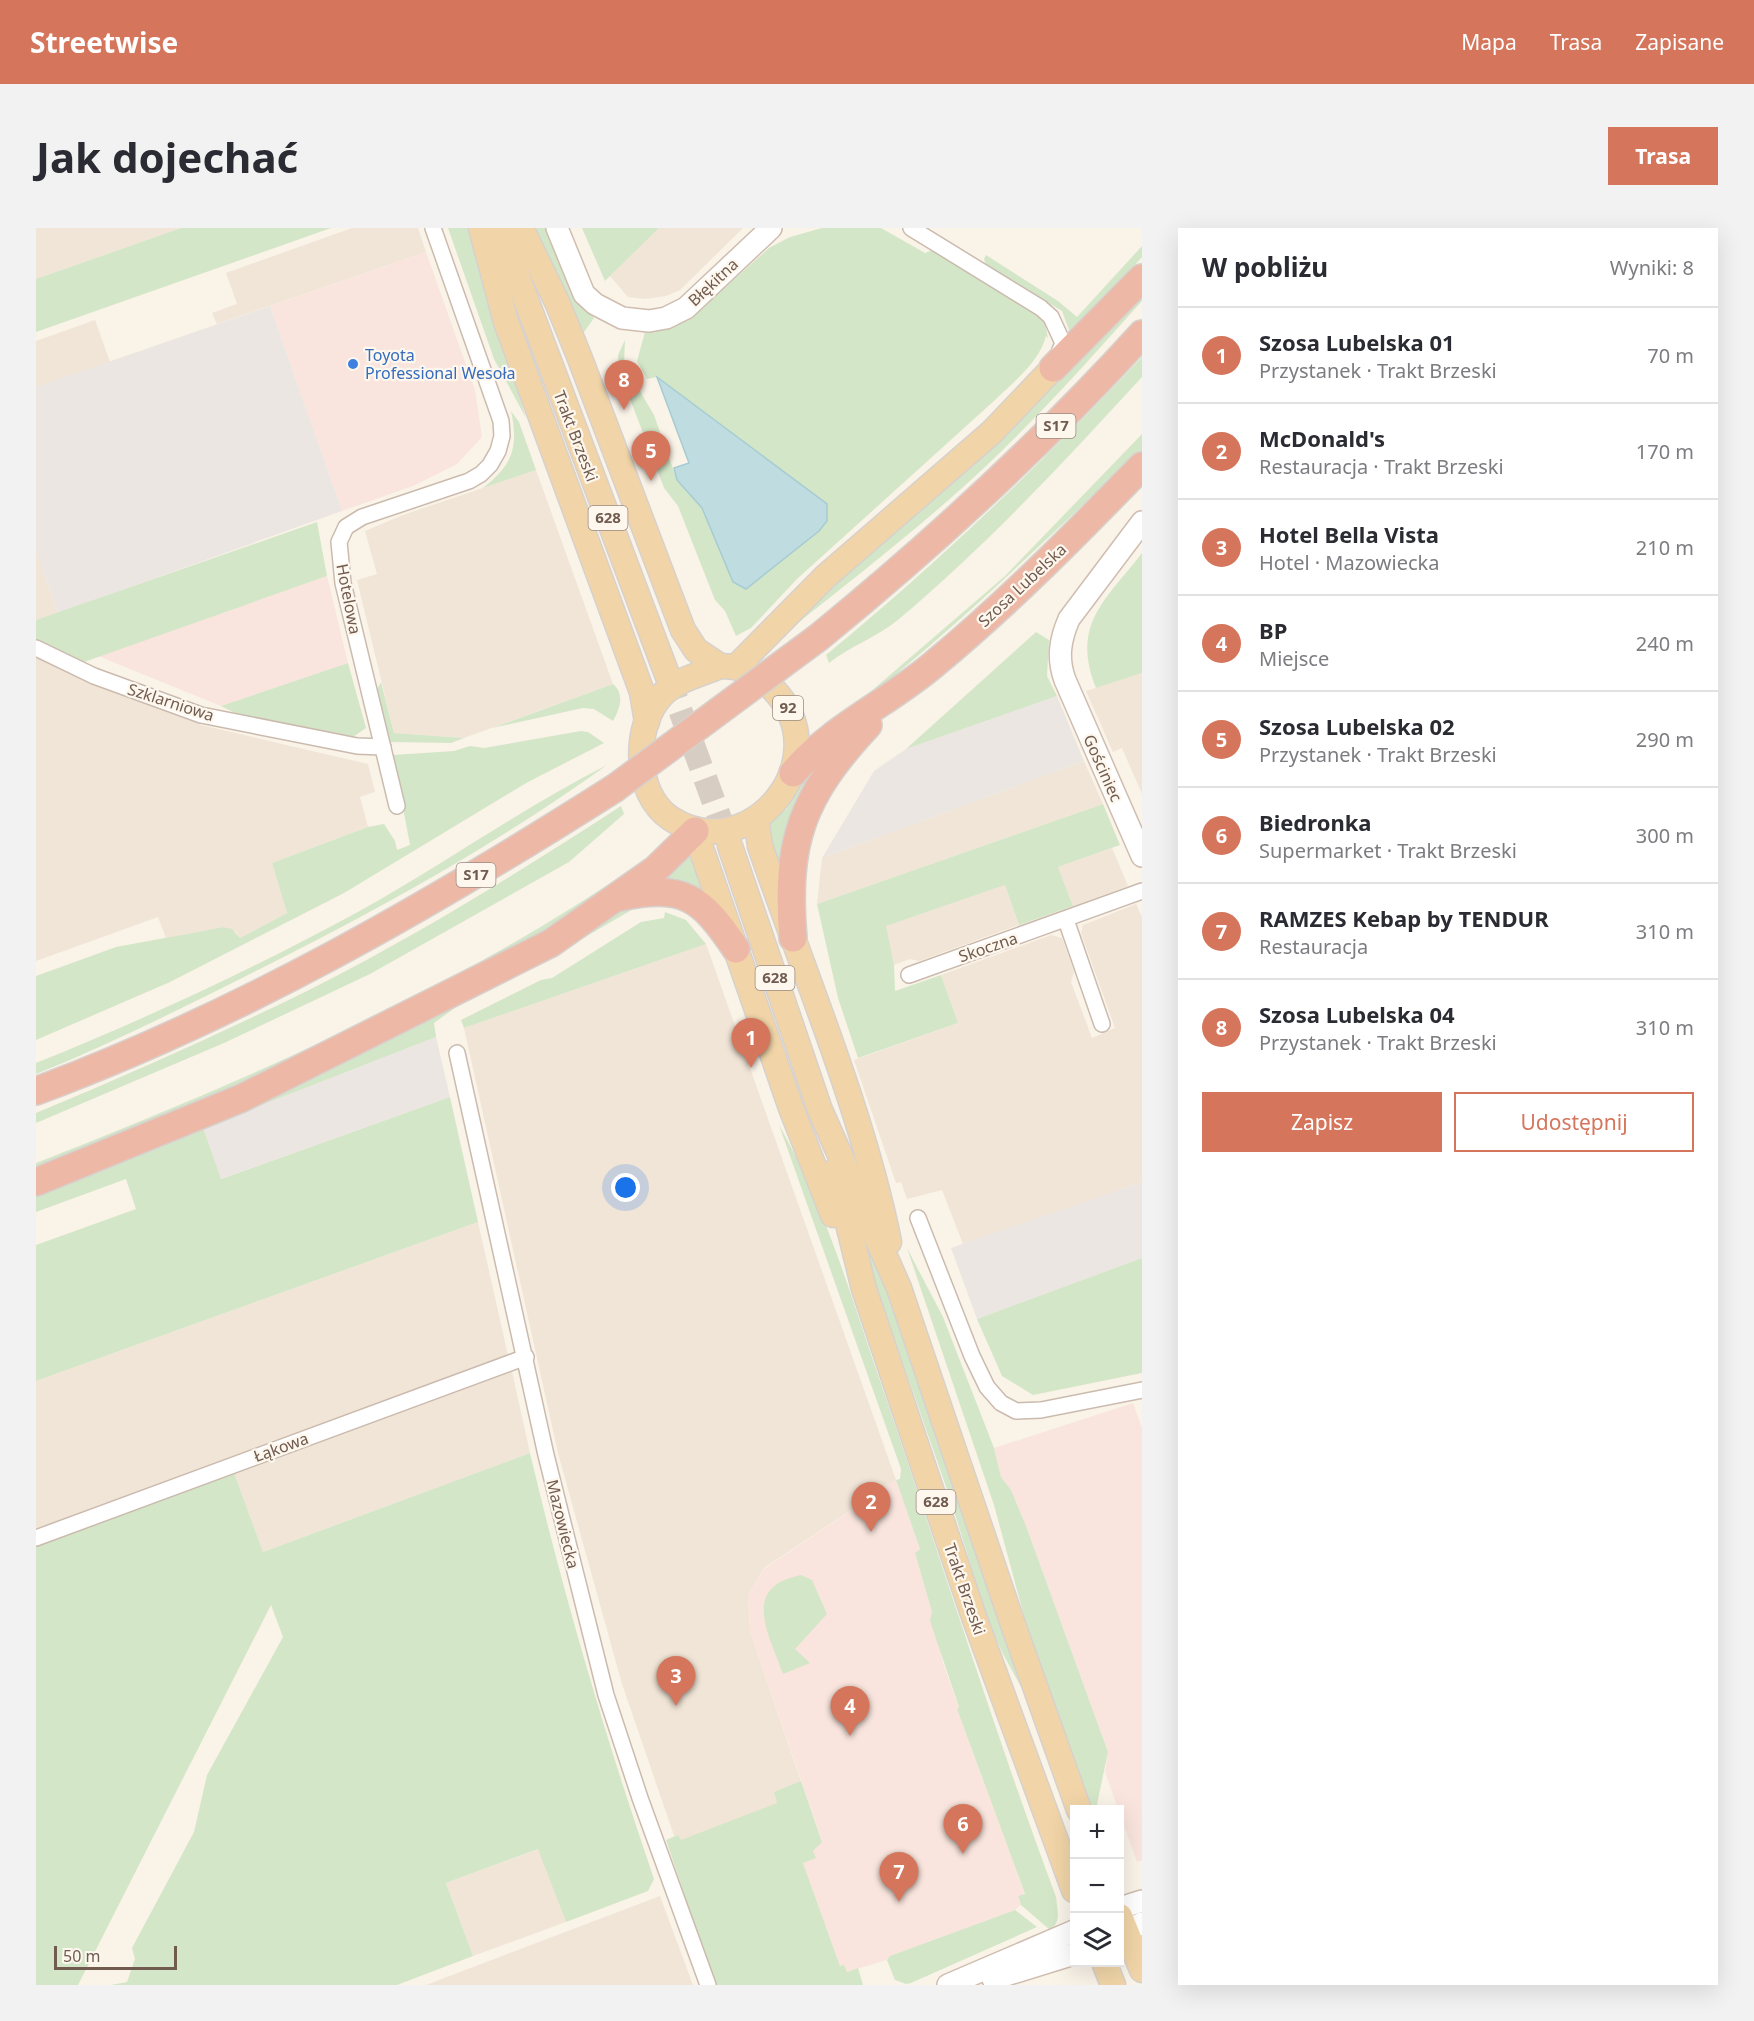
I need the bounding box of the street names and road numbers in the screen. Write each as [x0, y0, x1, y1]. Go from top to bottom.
street label: Błękitna [683, 253, 743, 311]
street label: Trakt Brzeski [549, 387, 603, 485]
road number: S17 [1036, 414, 1076, 438]
road number: 628 [588, 506, 628, 530]
street label: Szosa Lubelska [973, 538, 1071, 632]
street label: Hotelowa [331, 562, 367, 636]
street label: Szklarniowa [125, 678, 217, 726]
road number: 92 [773, 696, 803, 720]
street label: Gościniec [1078, 731, 1128, 805]
road number: S17 [456, 863, 496, 887]
street label: Skoczna [956, 927, 1020, 967]
road number: 628 [756, 966, 794, 990]
street label: Łąkowa [251, 1427, 311, 1467]
street label: Mazowiecka [541, 1477, 585, 1571]
road number: 628 [916, 1490, 956, 1514]
street label: Trakt Brzeski [939, 1540, 991, 1638]

